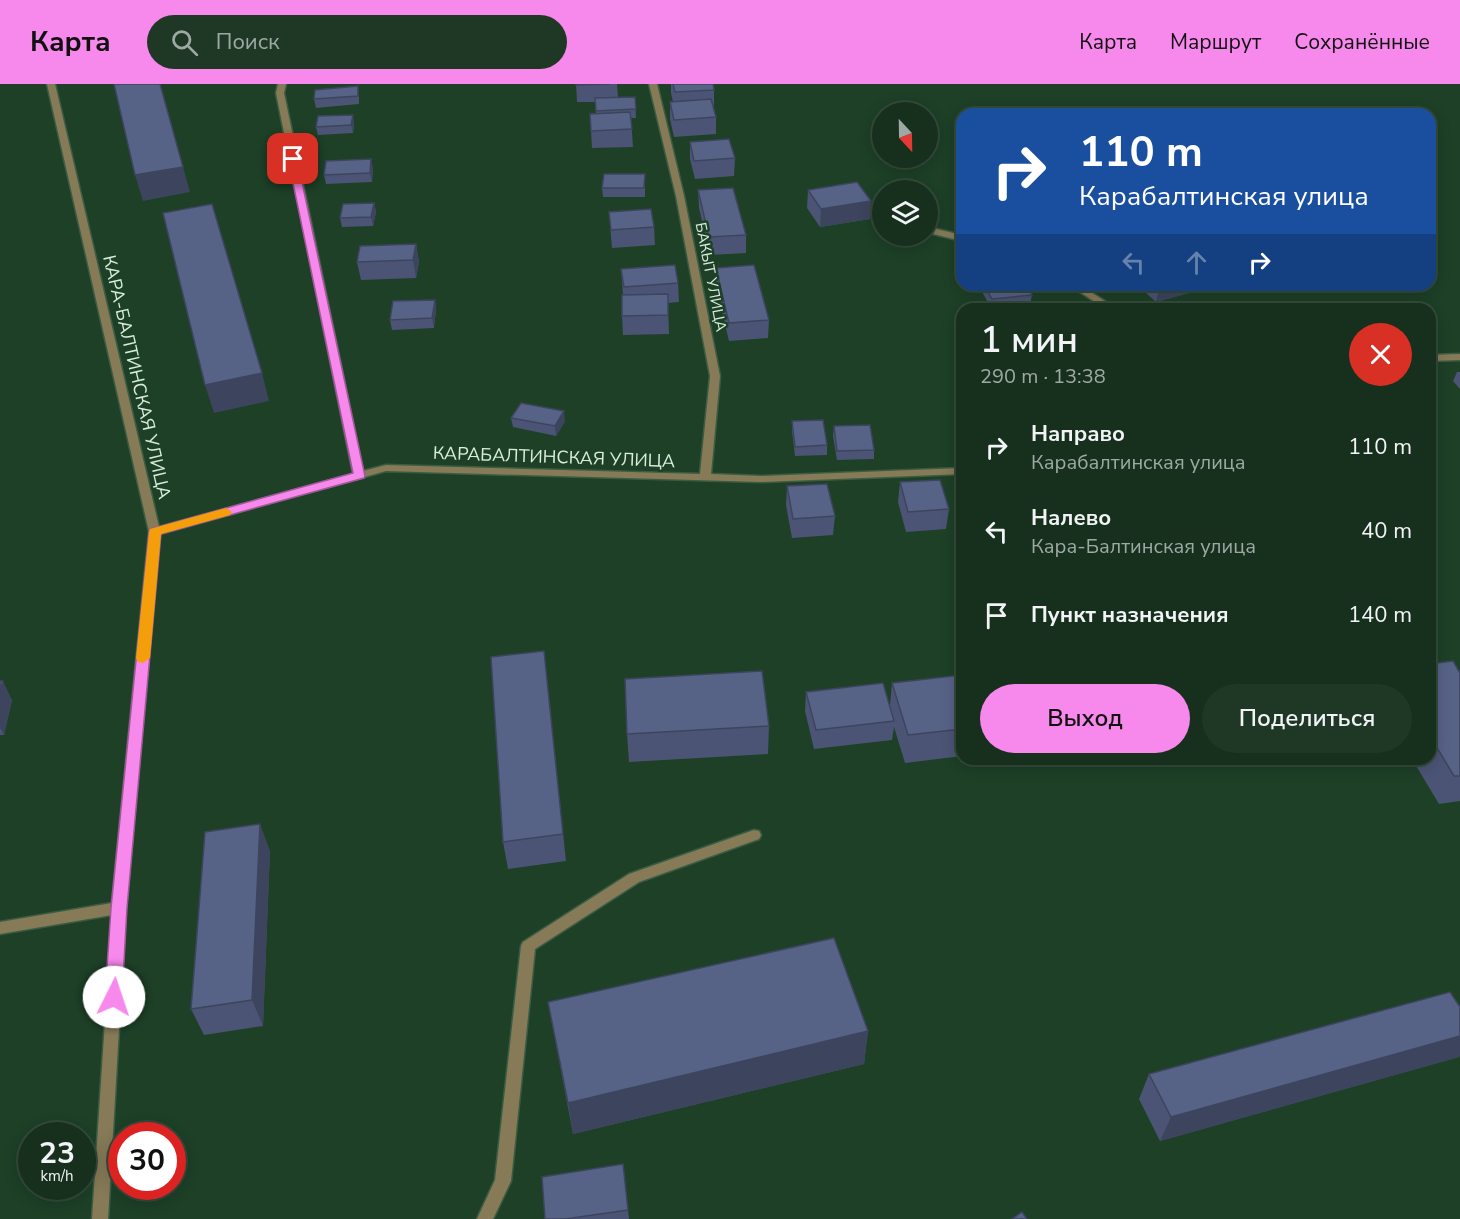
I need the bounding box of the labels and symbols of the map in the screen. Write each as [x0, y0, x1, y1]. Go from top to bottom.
north arrow [872, 102, 938, 168]
pin [267, 133, 318, 184]
street label: БАКЫТ УЛИЦА [691, 221, 731, 333]
street label: КАРА-БАЛТИНСКАЯ УЛИЦА [97, 253, 177, 501]
street label: КАРАБАЛТИНСКАЯ УЛИЦА [432, 441, 676, 473]
position arrow [82, 965, 146, 1029]
speed limit sign: 30 [108, 1122, 186, 1200]

